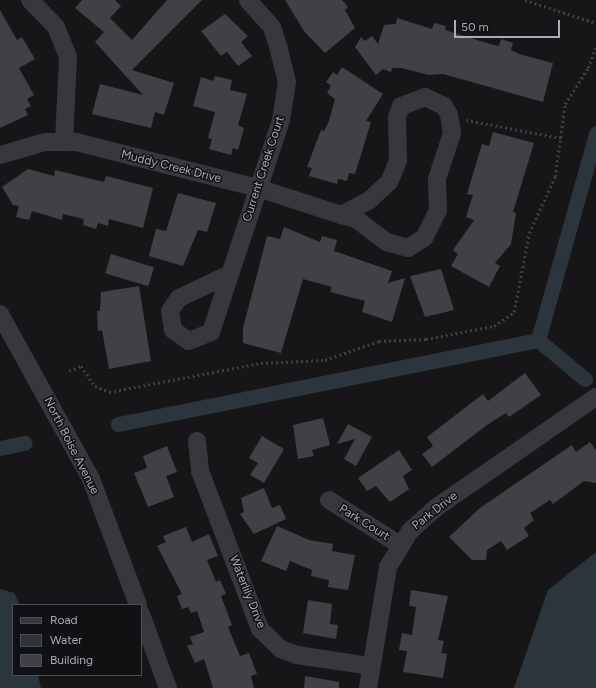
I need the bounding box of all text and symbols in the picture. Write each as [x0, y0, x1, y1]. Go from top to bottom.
scale bar [456, 12, 562, 38]
text: 50 m [461, 20, 489, 34]
street label: Current Creek Court [240, 115, 288, 223]
street label: Muddy Creek Drive [120, 148, 222, 186]
street label: North Boise Avenue [40, 395, 102, 497]
street label: Park Drive [409, 489, 461, 533]
street label: Park Court [336, 502, 392, 544]
street label: Waterlily Drive [226, 553, 268, 631]
legend [12, 604, 142, 676]
text: Road [50, 613, 78, 627]
text: Water [50, 633, 82, 647]
text: Building [50, 653, 93, 667]

